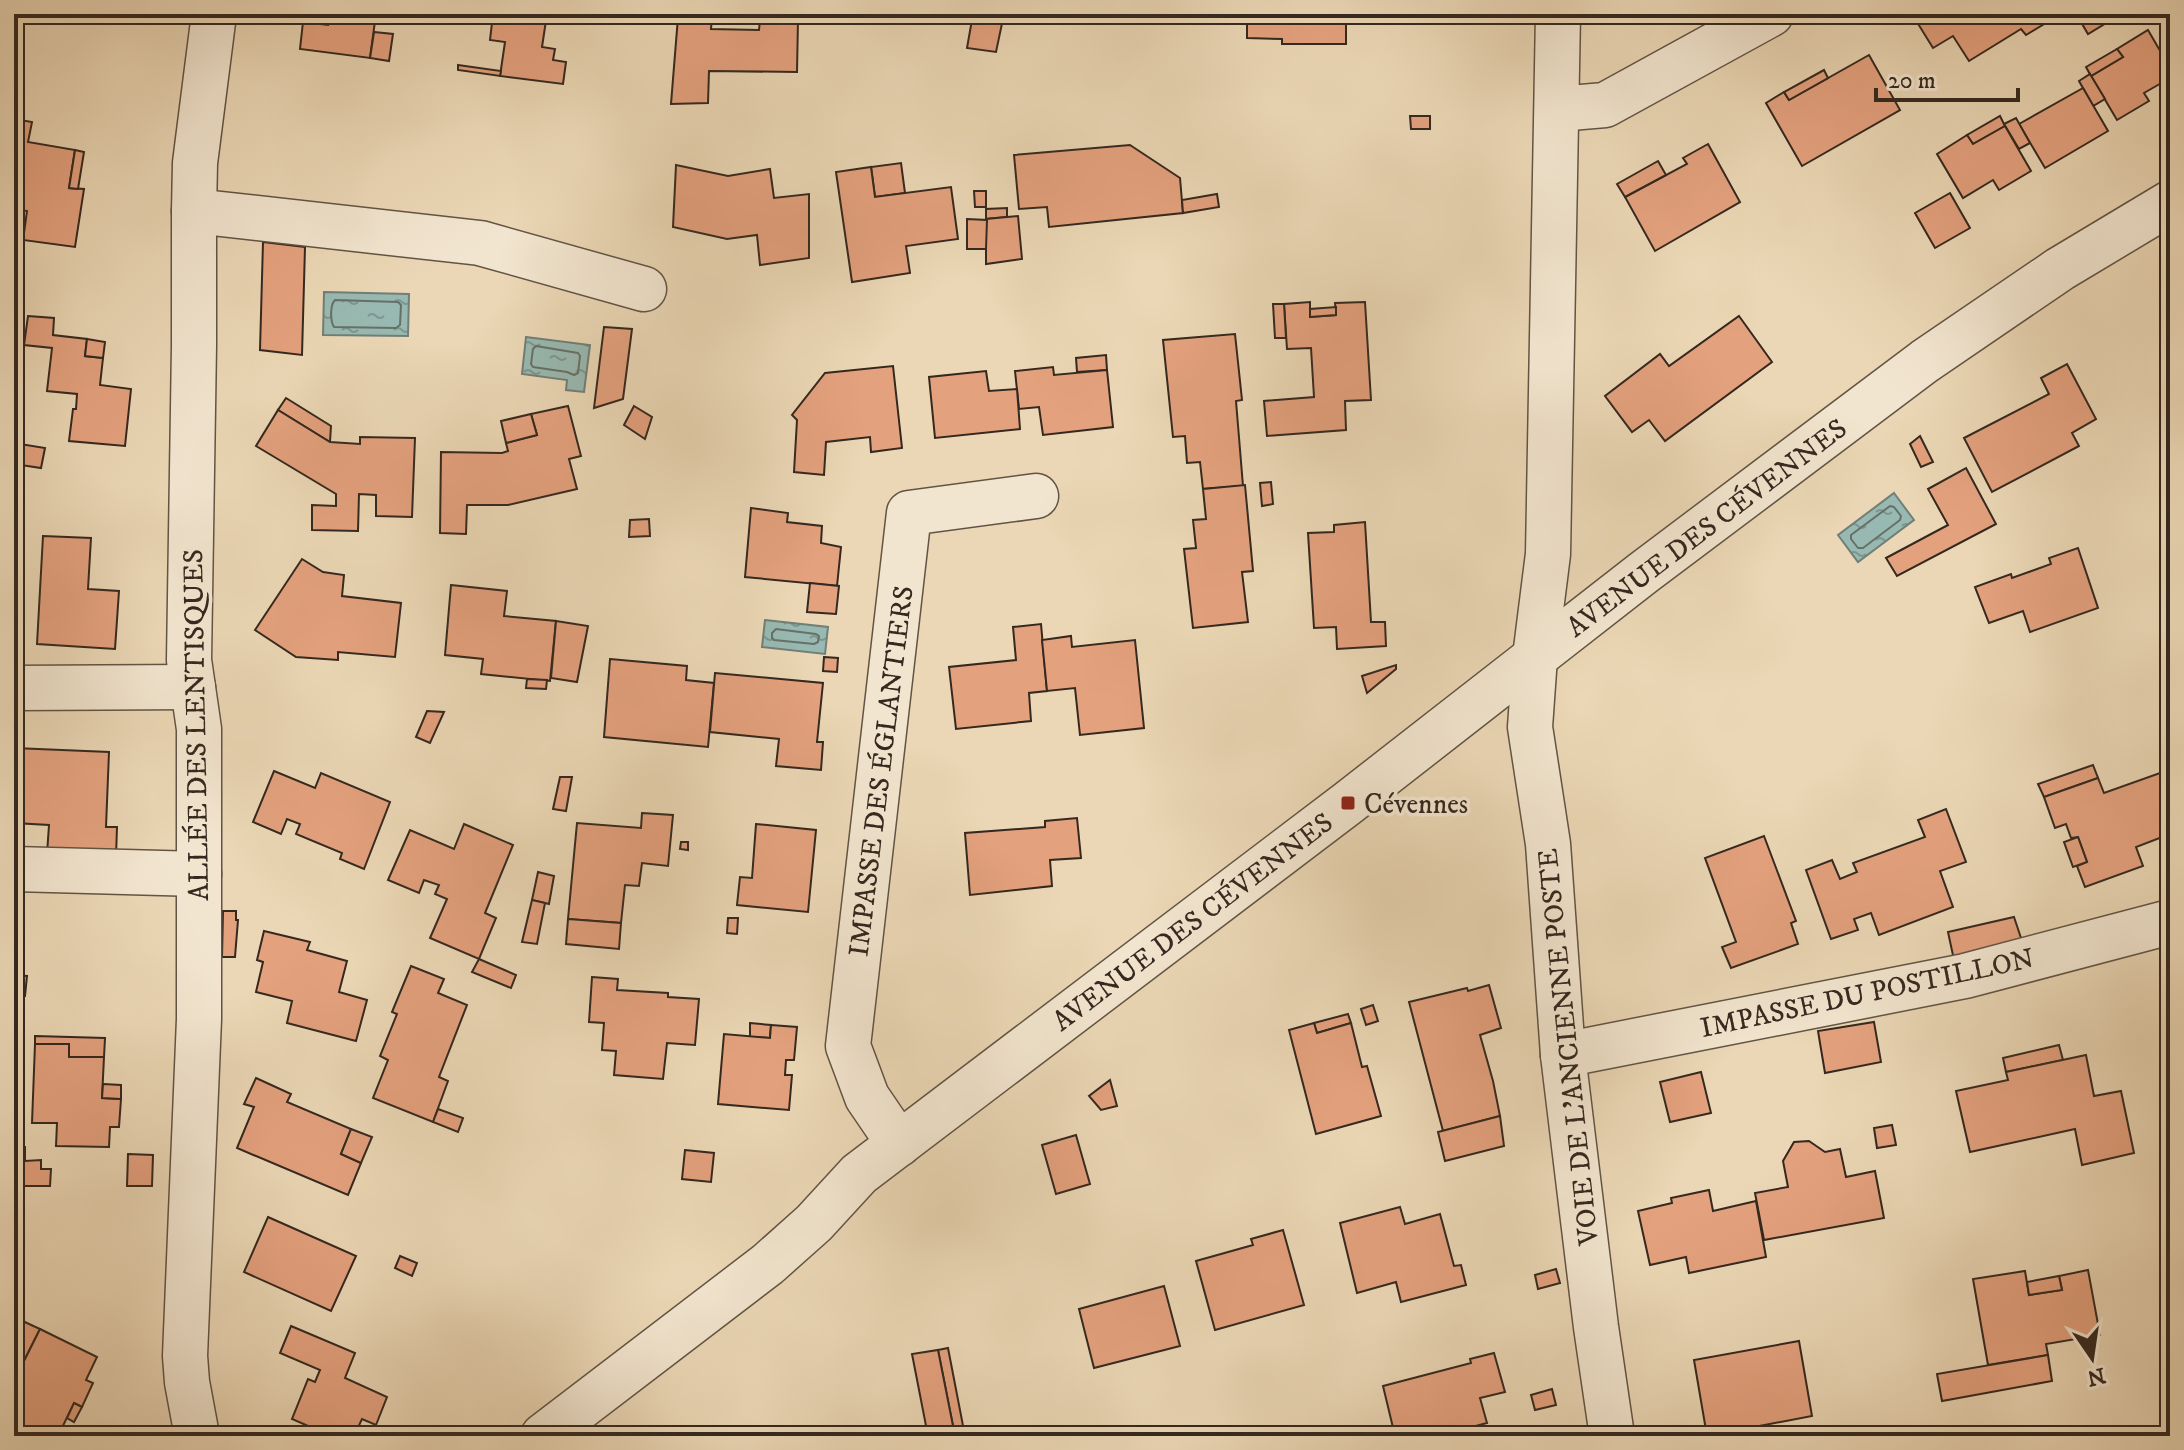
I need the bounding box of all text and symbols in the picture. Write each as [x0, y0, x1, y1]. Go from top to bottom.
scale bar [1876, 52, 2018, 102]
text: 20 m [1888, 66, 1936, 96]
street label: AVENUE DES CÉVENNES [1560, 411, 1854, 645]
street label: ALLÉE DES LENTISQUES [176, 549, 217, 901]
street label: IMPASSE DES ÉGLANTIERS [841, 584, 922, 959]
place label: Cévennes [1364, 787, 1468, 822]
marker: Cévennes [1339, 794, 1357, 812]
street label: AVENUE DES CÉVENNES [1046, 805, 1340, 1039]
street label: VOIE DE L'ANCIENNE POSTE [1530, 847, 1607, 1248]
street label: IMPASSE DU POSTILLON [1697, 941, 2037, 1046]
north arrow [2052, 1318, 2132, 1398]
text: N [2084, 1361, 2108, 1391]

